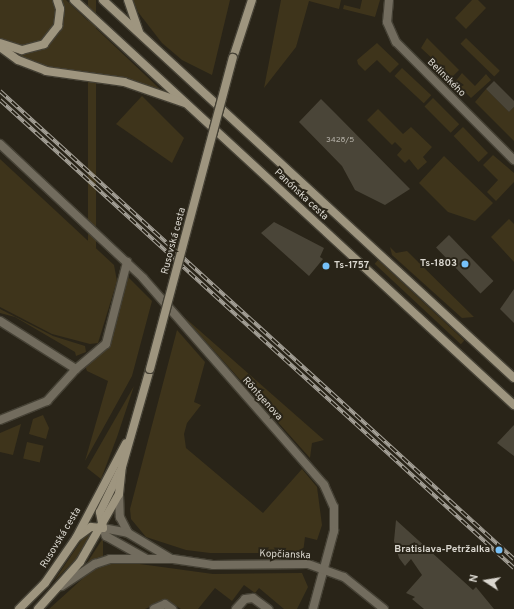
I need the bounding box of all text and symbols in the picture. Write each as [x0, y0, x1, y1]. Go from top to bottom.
street label: Belinského [424, 56, 468, 100]
house number: 3428/5 [326, 136, 354, 146]
street label: Panónska cesta [271, 167, 331, 223]
street label: Rusovská cesta [159, 206, 189, 276]
place label: Ts-1803 [420, 258, 457, 270]
marker: Ts-1803 [460, 259, 470, 269]
place label: Ts-1757 [334, 260, 369, 272]
marker: Ts-1757 [321, 261, 331, 271]
street label: Röntgenova [239, 375, 285, 423]
street label: Rusovská cesta [38, 505, 84, 571]
place label: Bratislava-Petržalka [394, 544, 490, 556]
marker: Bratislava-Petržalka [493, 544, 505, 556]
street label: Kopčianska [259, 548, 311, 562]
north arrow [466, 561, 506, 601]
text: N [467, 573, 482, 584]

